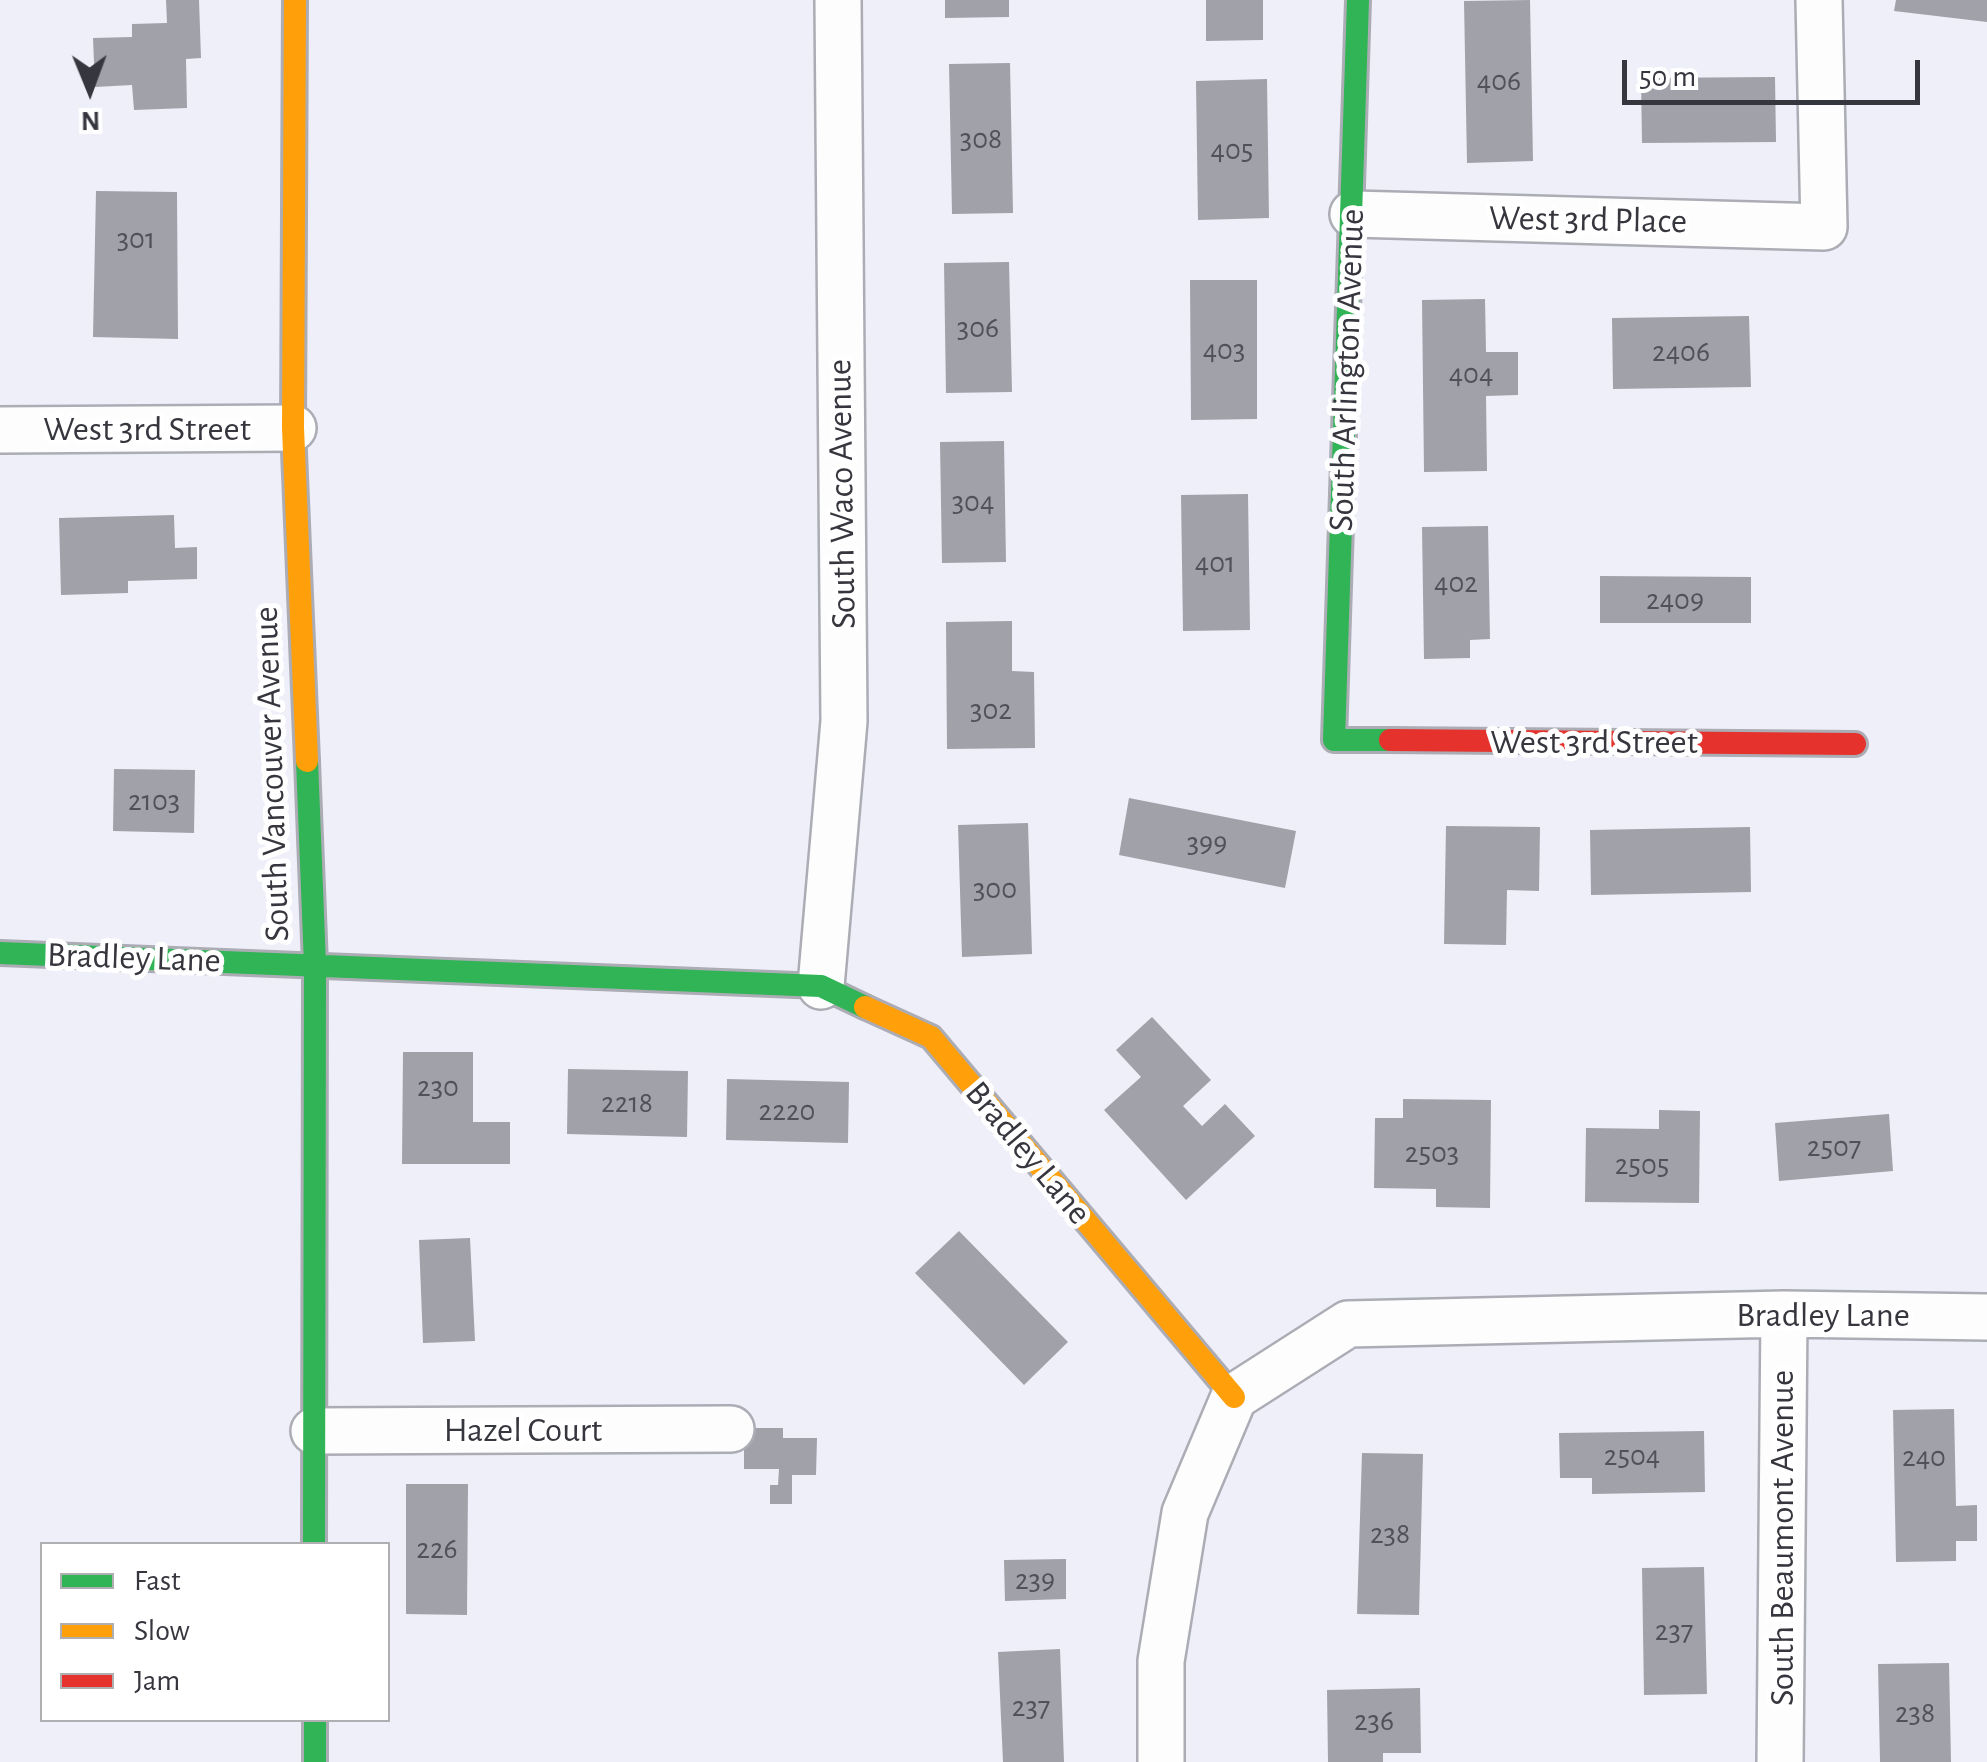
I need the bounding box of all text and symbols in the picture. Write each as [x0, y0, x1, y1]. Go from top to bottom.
north arrow [40, 40, 140, 140]
scale bar [1627, 40, 1924, 102]
text: 50 m [1639, 62, 1696, 92]
house number: 406 [1477, 63, 1521, 99]
text: N [81, 106, 101, 134]
house number: 308 [960, 121, 1002, 157]
house number: 405 [1211, 132, 1253, 168]
street label: West 3rd Place [1489, 197, 1687, 243]
street label: South Arlington Avenue [1320, 208, 1374, 532]
house number: 301 [117, 221, 155, 257]
house number: 306 [957, 310, 999, 346]
house number: 403 [1203, 332, 1245, 368]
house number: 2406 [1652, 334, 1710, 370]
house number: 404 [1449, 356, 1493, 392]
street label: South Waco Avenue [819, 359, 865, 629]
street label: West 3rd Street [43, 408, 251, 450]
house number: 304 [952, 484, 994, 520]
house number: 401 [1195, 545, 1235, 581]
house number: 402 [1434, 565, 1478, 601]
house number: 2409 [1646, 582, 1704, 618]
street label: South Vancouver Avenue [245, 606, 299, 942]
house number: 302 [970, 692, 1012, 728]
street label: West 3rd Street [1490, 721, 1698, 763]
house number: 2103 [128, 783, 180, 819]
house number: 399 [1187, 825, 1227, 861]
house number: 300 [973, 871, 1017, 907]
street label: Bradley Lane [46, 934, 222, 982]
house number: 230 [417, 1069, 459, 1105]
street label: Bradley Lane [956, 1073, 1100, 1233]
house number: 2218 [601, 1085, 653, 1121]
house number: 2220 [759, 1093, 815, 1129]
house number: 2507 [1807, 1129, 1861, 1165]
house number: 2503 [1405, 1135, 1459, 1171]
house number: 2505 [1615, 1147, 1669, 1183]
street label: Bradley Lane [1736, 1294, 1910, 1336]
street label: South Beaumont Avenue [1761, 1370, 1803, 1706]
street label: Hazel Court [444, 1409, 602, 1451]
house number: 2504 [1604, 1438, 1660, 1474]
house number: 240 [1902, 1439, 1946, 1475]
house number: 238 [1370, 1516, 1410, 1552]
house number: 226 [416, 1531, 458, 1567]
legend [40, 1542, 390, 1722]
house number: 239 [1015, 1562, 1055, 1598]
text: Fast [134, 1566, 181, 1596]
house number: 237 [1655, 1613, 1693, 1649]
text: Slow [134, 1616, 190, 1646]
text: Jam [134, 1666, 180, 1696]
house number: 237 [1012, 1689, 1050, 1725]
house number: 238 [1895, 1695, 1935, 1731]
house number: 236 [1354, 1703, 1394, 1739]

